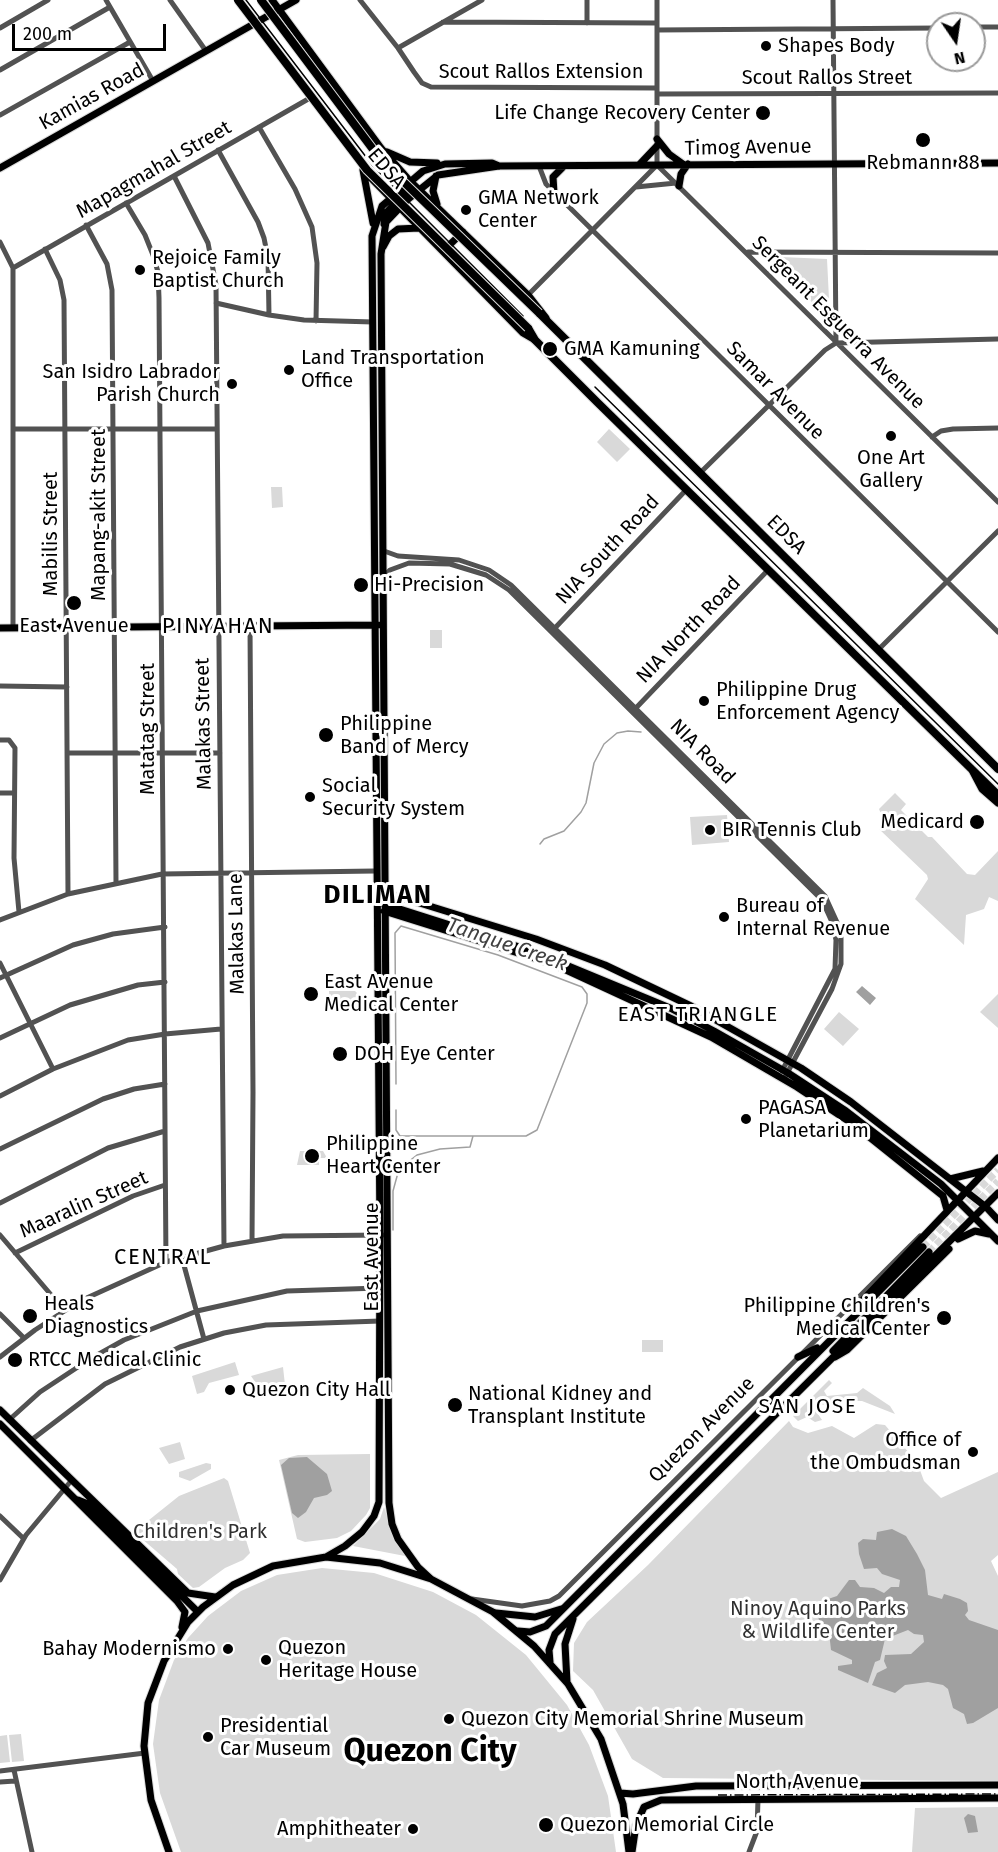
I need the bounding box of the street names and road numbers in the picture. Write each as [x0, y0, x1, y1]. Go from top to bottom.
street label: Kamias Road [35, 58, 149, 136]
street label: Scout Rallos Extension [439, 60, 643, 84]
street label: Scout Rallos Street [742, 66, 912, 90]
street label: Mapagmahal Street [72, 116, 236, 224]
street label: Timog Avenue [684, 135, 812, 161]
street label: EDSA [362, 144, 410, 194]
street label: Sergeant Esguerra Avenue [746, 231, 930, 415]
street label: Samar Avenue [721, 337, 829, 445]
street label: Mapang-akit Street [87, 429, 111, 601]
street label: Mabilis Street [39, 472, 63, 596]
street label: NIA South Road [551, 490, 665, 610]
street label: EDSA [761, 510, 811, 560]
street label: NIA North Road [632, 571, 746, 689]
street label: Malakas Street [191, 658, 217, 790]
street label: Matatag Street [136, 663, 160, 795]
street label: NIA Road [664, 714, 740, 790]
street label: Malakas Lane [224, 873, 250, 995]
street label: Maaralin Street [16, 1166, 152, 1244]
street label: East Avenue [360, 1202, 384, 1312]
street label: Quezon Avenue [644, 1372, 760, 1488]
street label: North Avenue [735, 1770, 859, 1794]

